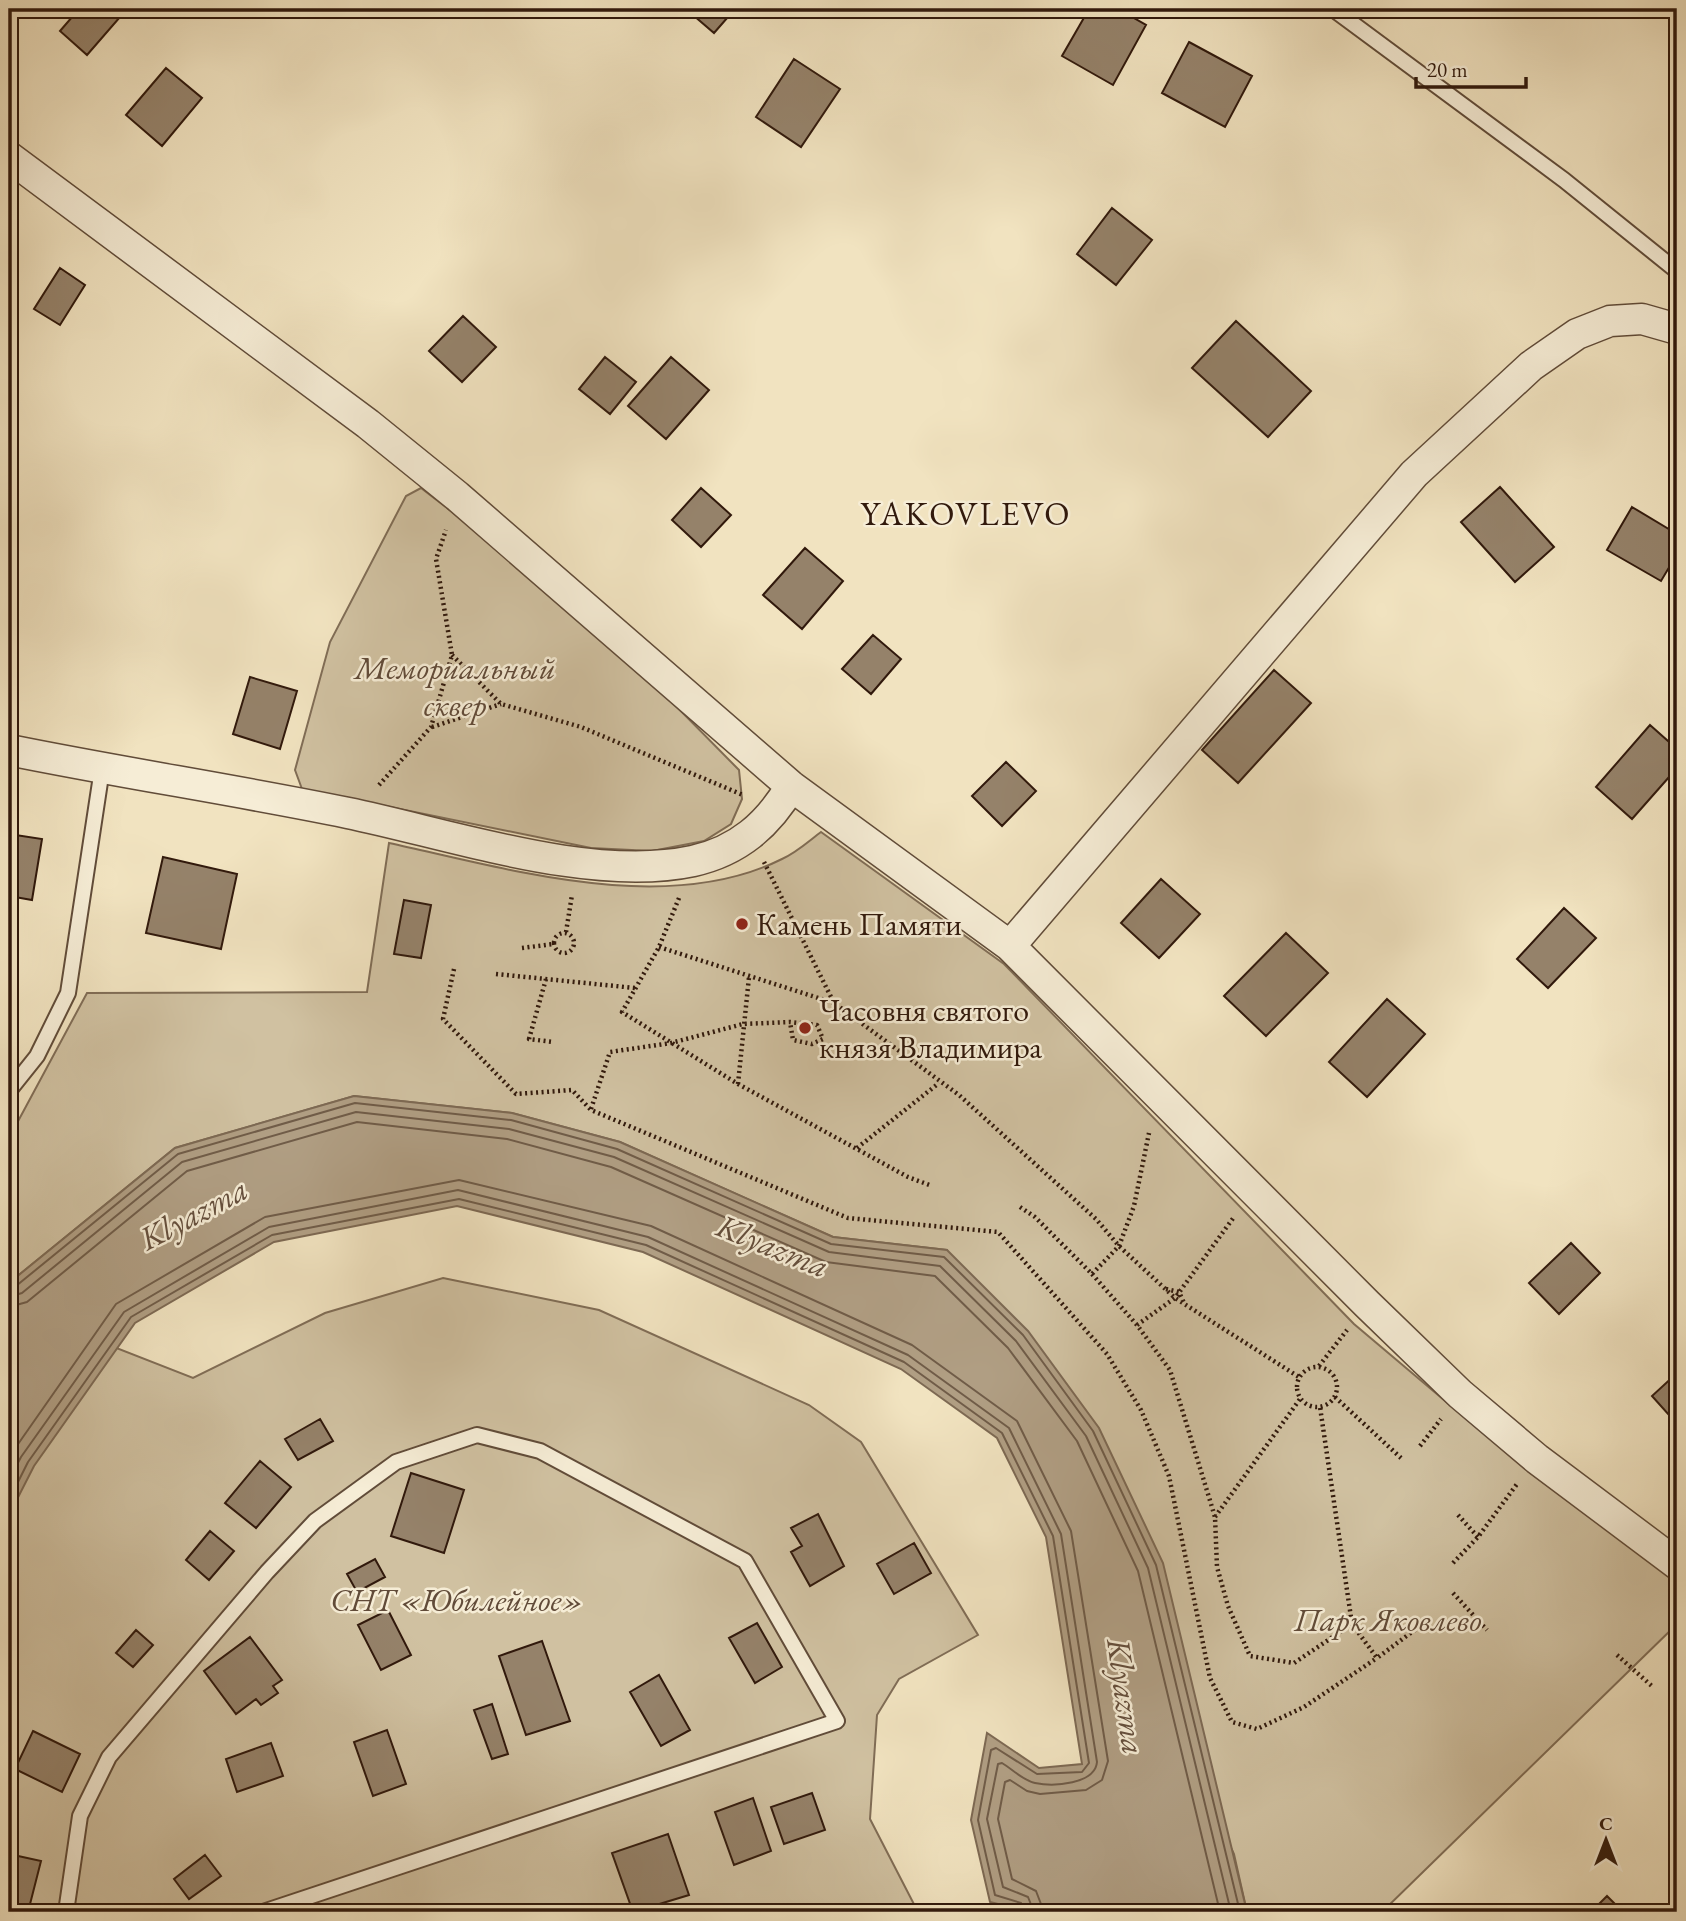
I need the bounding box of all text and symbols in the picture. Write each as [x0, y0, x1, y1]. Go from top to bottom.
scale bar [1416, 46, 1527, 90]
text: 20 m [1427, 56, 1468, 83]
district label: YAKOVLEVO [860, 492, 1072, 535]
park label: Мемориальный сквер [353, 647, 556, 726]
place label: Камень Памяти [756, 903, 962, 945]
marker: Камень Памяти [734, 916, 750, 932]
place label: Часовня святого князя Владимира [819, 989, 1042, 1068]
marker: Часовня святого князя Владимира [797, 1020, 813, 1036]
water label: Klyazma [131, 1167, 255, 1260]
water label: Klyazma [710, 1203, 835, 1287]
park label: СНТ «Юбилейное» [330, 1579, 584, 1621]
park label: Парк Яковлево [1293, 1599, 1482, 1641]
water label: Klyazma [1097, 1634, 1156, 1757]
north arrow [1570, 1806, 1640, 1876]
text: С [1599, 1811, 1613, 1836]

